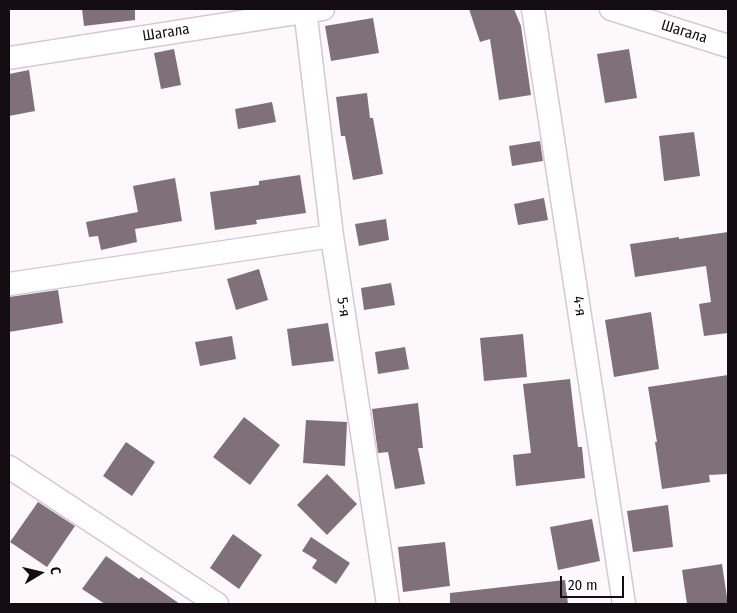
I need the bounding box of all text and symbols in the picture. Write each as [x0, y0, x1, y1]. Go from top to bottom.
street label: Шагала [659, 16, 709, 48]
street label: Шагала [141, 20, 191, 46]
street label: 4-я [569, 295, 589, 317]
street label: 5-я [333, 296, 353, 318]
north arrow [15, 548, 65, 598]
text: С [46, 566, 64, 576]
scale bar [562, 566, 626, 598]
text: 20 m [568, 576, 598, 594]

